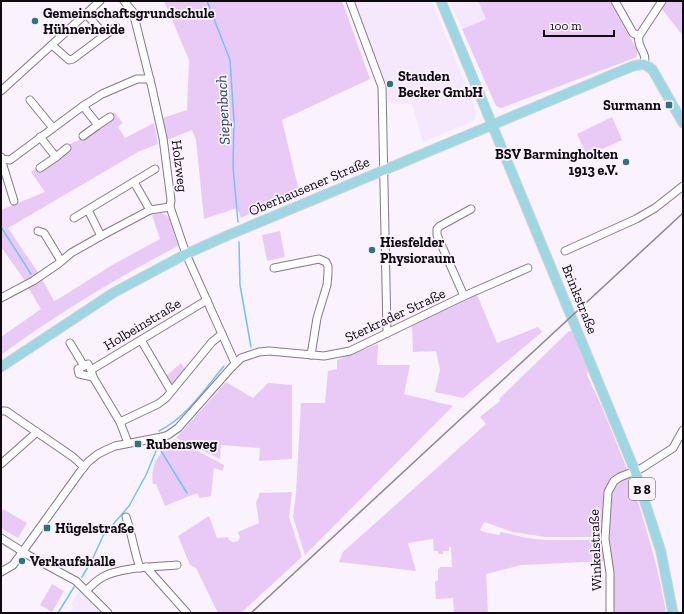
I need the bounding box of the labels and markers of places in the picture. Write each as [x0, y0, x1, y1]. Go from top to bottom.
place label: Gemeinschaftsgrundschule Hühnerheide [43, 5, 215, 38]
marker: Gemeinschaftsgrundschule Hühnerheide [30, 16, 40, 26]
place label: Stauden Becker GmbH [398, 68, 483, 101]
marker: Stauden Becker GmbH [385, 79, 395, 89]
place label: Surmann [603, 97, 662, 114]
marker: Surmann [664, 100, 674, 110]
place label: BSV Barmingholten 1913 e.V. [495, 146, 619, 179]
marker: BSV Barmingholten 1913 e.V. [621, 157, 631, 167]
place label: Hiesfelder Physioraum [380, 234, 456, 267]
marker: Hiesfelder Physioraum [367, 245, 377, 255]
place label: Rubensweg [146, 436, 217, 453]
marker: Rubensweg [133, 439, 143, 449]
place label: Hügelstraße [55, 520, 134, 537]
marker: Hügelstraße [42, 523, 52, 533]
place label: Verkaufshalle [30, 553, 116, 570]
marker: Verkaufshalle [17, 556, 27, 566]

